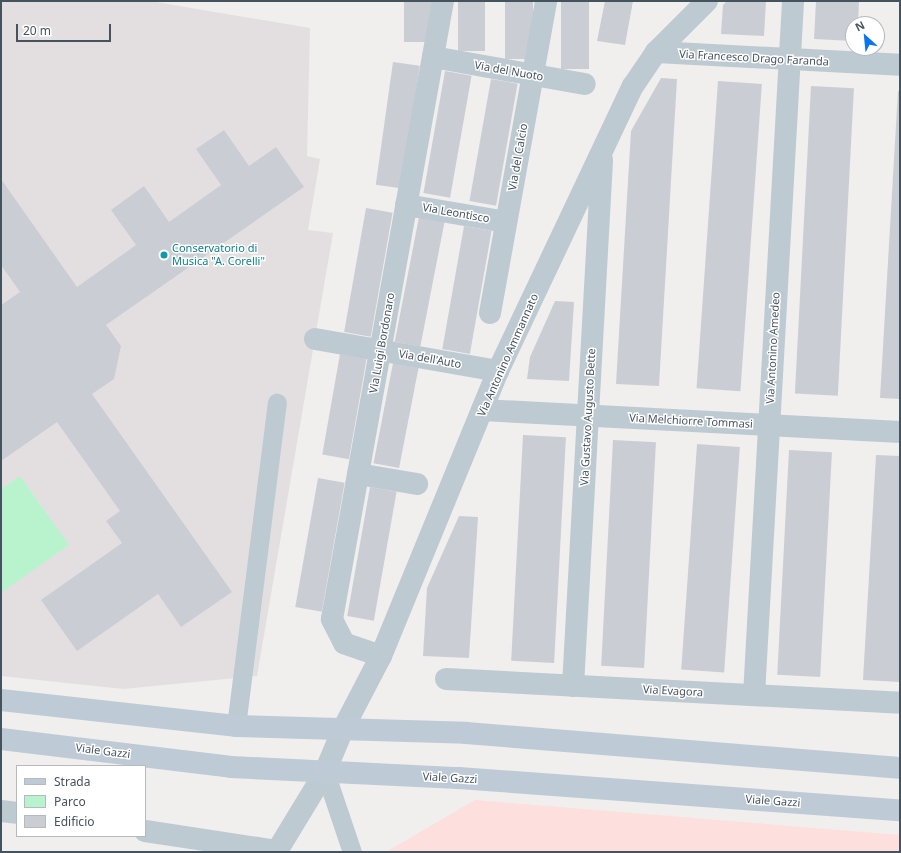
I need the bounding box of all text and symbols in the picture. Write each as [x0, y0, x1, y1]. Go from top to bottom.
scale bar [18, 16, 113, 42]
north arrow [845, 16, 885, 56]
text: N [852, 17, 867, 34]
text: 20 m [23, 22, 51, 39]
street label: Via Francesco Drago Faranda [679, 47, 829, 69]
street label: Via del Nuoto [474, 58, 544, 84]
street label: Via del Calcio [506, 122, 530, 192]
street label: Via Leontisco [421, 201, 491, 225]
place label: Conservatorio di Musica "A. Corelli" [172, 242, 265, 268]
marker: Conservatorio di Musica "A. Corelli" [159, 250, 169, 260]
street label: Via Luigi Bordonaro [367, 292, 397, 394]
street label: Via Antonino Ammannato [475, 292, 541, 418]
street label: Via Antonino Amedeo [763, 292, 783, 404]
street label: Via dell'Auto [398, 347, 462, 371]
street label: Via Gustavo Augusto Bette [578, 348, 598, 486]
street label: Via Melchiorre Tommasi [629, 411, 753, 431]
street label: Via Evagora [643, 683, 703, 699]
street label: Viale Gazzi [75, 741, 131, 761]
legend [16, 765, 146, 837]
street label: Viale Gazzi [422, 770, 478, 786]
text: Strada [54, 773, 90, 790]
text: Parco [54, 793, 86, 810]
street label: Viale Gazzi [745, 793, 801, 809]
text: Edificio [54, 813, 95, 830]

